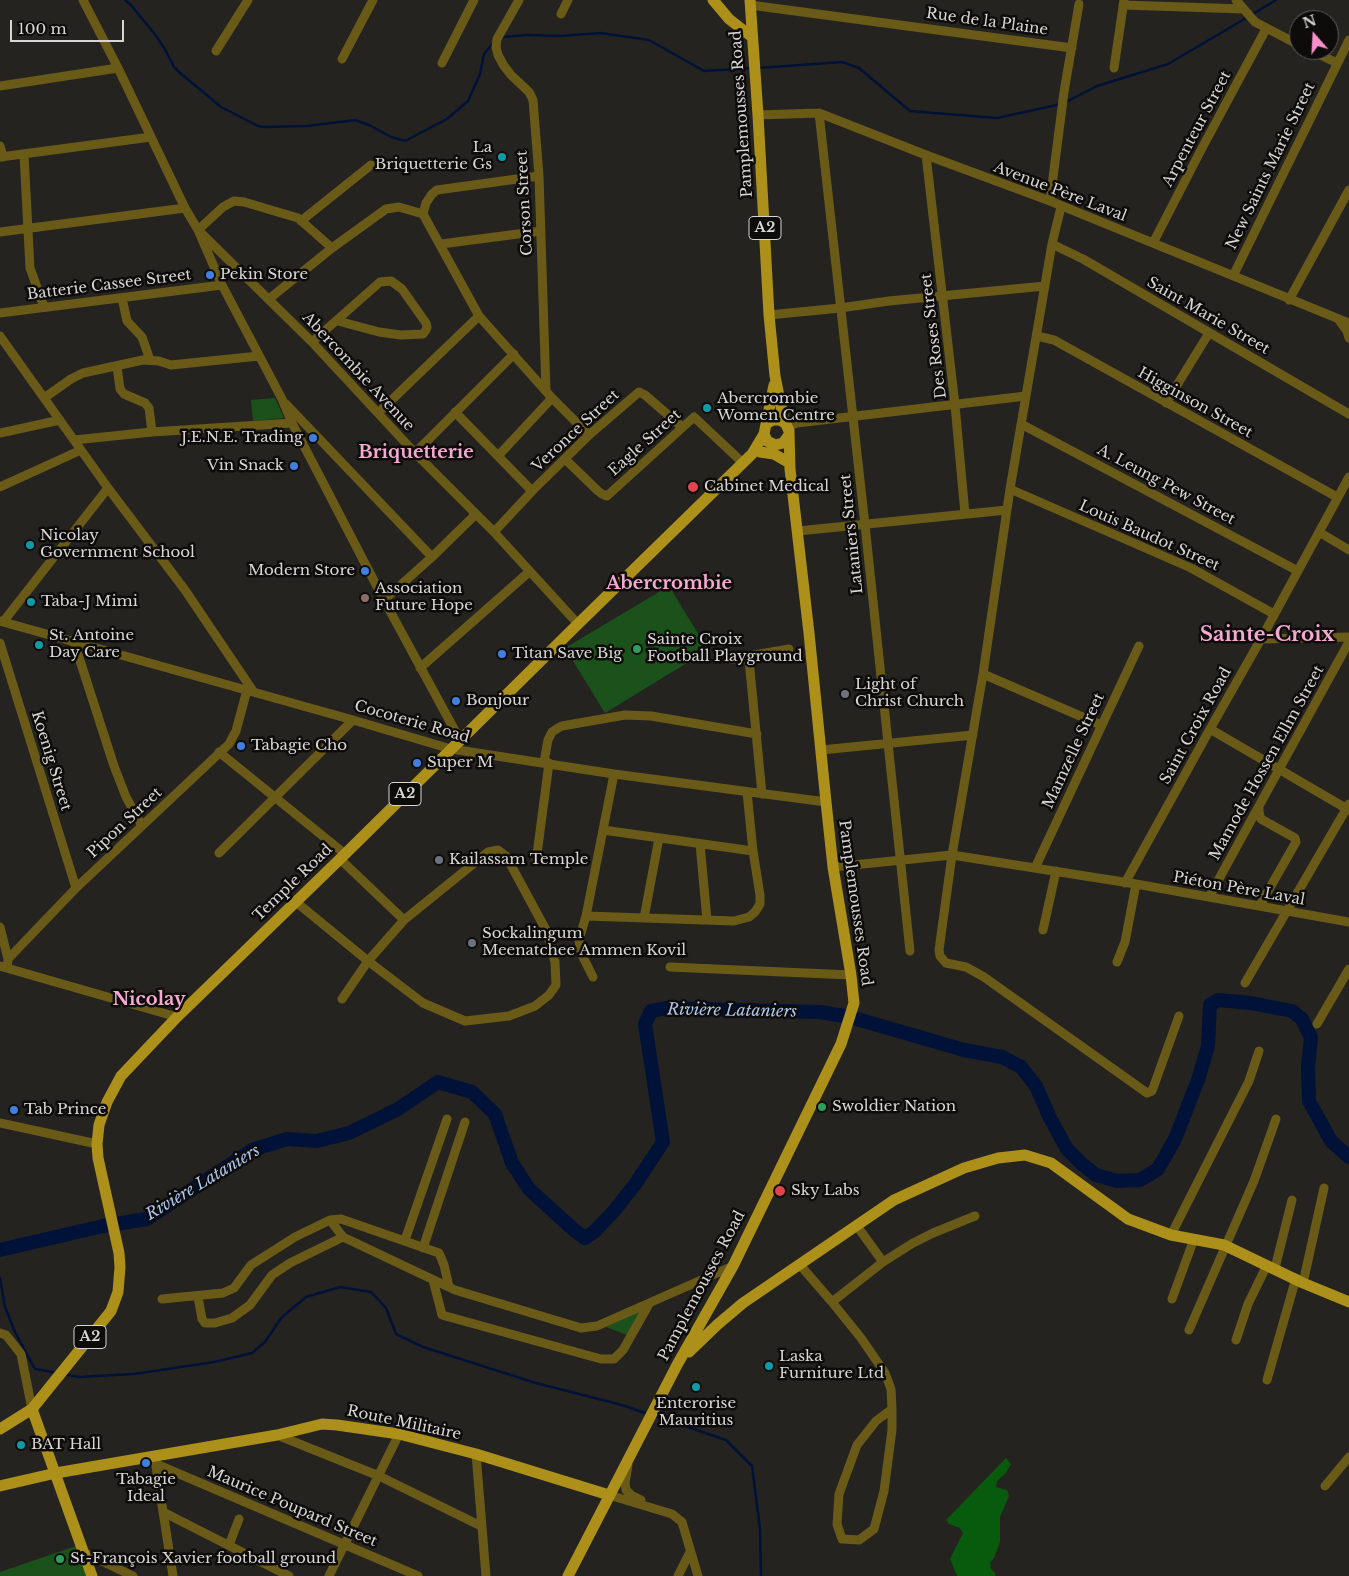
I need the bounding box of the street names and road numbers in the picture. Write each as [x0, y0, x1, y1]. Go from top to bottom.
street label: Rue de la Plaine [925, 5, 1049, 39]
street label: Pamplemousses Road [727, 30, 757, 198]
street label: Arpenteur Street [1159, 68, 1235, 190]
street label: New Saints Marie Street [1223, 79, 1319, 253]
street label: Corson Street [513, 150, 537, 256]
street label: Avenue Père Laval [991, 158, 1129, 226]
road number: A2 [749, 217, 781, 240]
street label: Batterie Cassee Street [26, 266, 192, 304]
street label: Des Roses Street [917, 272, 951, 400]
street label: Saint Marie Street [1144, 274, 1272, 358]
street label: Abercombie Avenue [298, 309, 418, 435]
street label: Higginson Street [1134, 364, 1256, 442]
street label: Veronce Street [529, 386, 623, 476]
street label: Eagle Street [605, 406, 685, 480]
street label: A. Leung Pew Street [1094, 441, 1238, 529]
street label: Lataniers Street [837, 473, 867, 595]
street label: Louis Baudot Street [1076, 497, 1222, 575]
street label: Mamode Hossen Ellm Street [1206, 662, 1328, 864]
street label: Saint Croix Road [1156, 664, 1236, 788]
street label: Mamzelle Street [1039, 690, 1109, 812]
street label: Cocoterie Road [352, 697, 472, 747]
street label: Koenig Street [27, 709, 75, 813]
road number: A2 [389, 782, 421, 806]
street label: Pipon Street [84, 784, 166, 862]
street label: Pamplemousses Road [834, 819, 876, 987]
street label: Temple Road [250, 841, 336, 925]
street label: Piéton Père Laval [1172, 869, 1306, 909]
street label: Pamplemousses Road [655, 1208, 749, 1364]
road number: A2 [74, 1325, 106, 1348]
street label: Route Militaire [345, 1402, 463, 1444]
street label: Maurice Poupard Street [204, 1463, 380, 1551]

